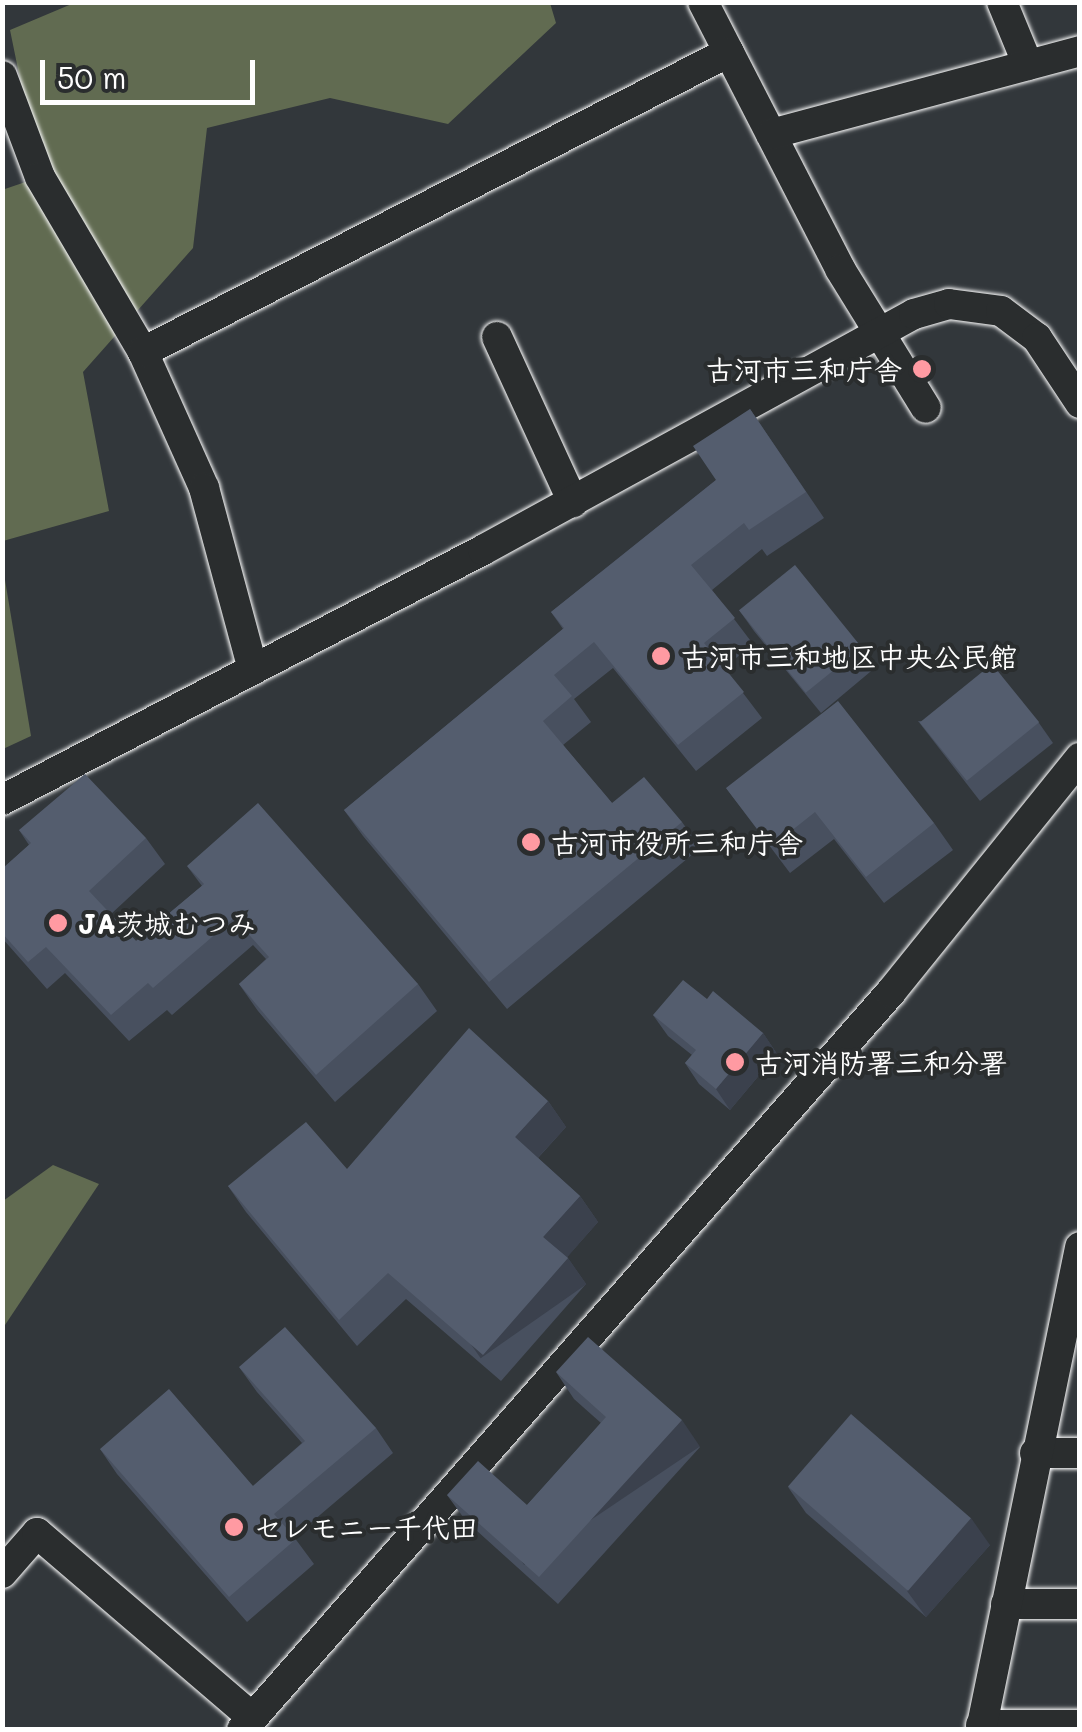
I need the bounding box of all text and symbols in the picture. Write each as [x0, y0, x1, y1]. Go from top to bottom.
scale bar [45, 40, 260, 102]
text: 50 m [57, 57, 127, 97]
place label: 古河市三和庁舎 [706, 352, 902, 386]
marker: 古河市三和庁舎 [911, 358, 933, 380]
place label: 古河市三和地区中央公民館 [681, 639, 1017, 673]
marker: 古河市三和地区中央公民館 [650, 645, 672, 667]
place label: 古河市役所三和庁舎 [551, 825, 803, 859]
marker: 古河市役所三和庁舎 [520, 831, 542, 853]
place label: JA茨城むつみ [78, 906, 256, 940]
marker: JA茨城むつみ [47, 912, 69, 934]
place label: 古河消防署三和分署 [755, 1045, 1007, 1079]
marker: 古河消防署三和分署 [724, 1051, 746, 1073]
place label: セレモニー千代田 [254, 1510, 478, 1544]
marker: セレモニー千代田 [223, 1516, 245, 1538]

